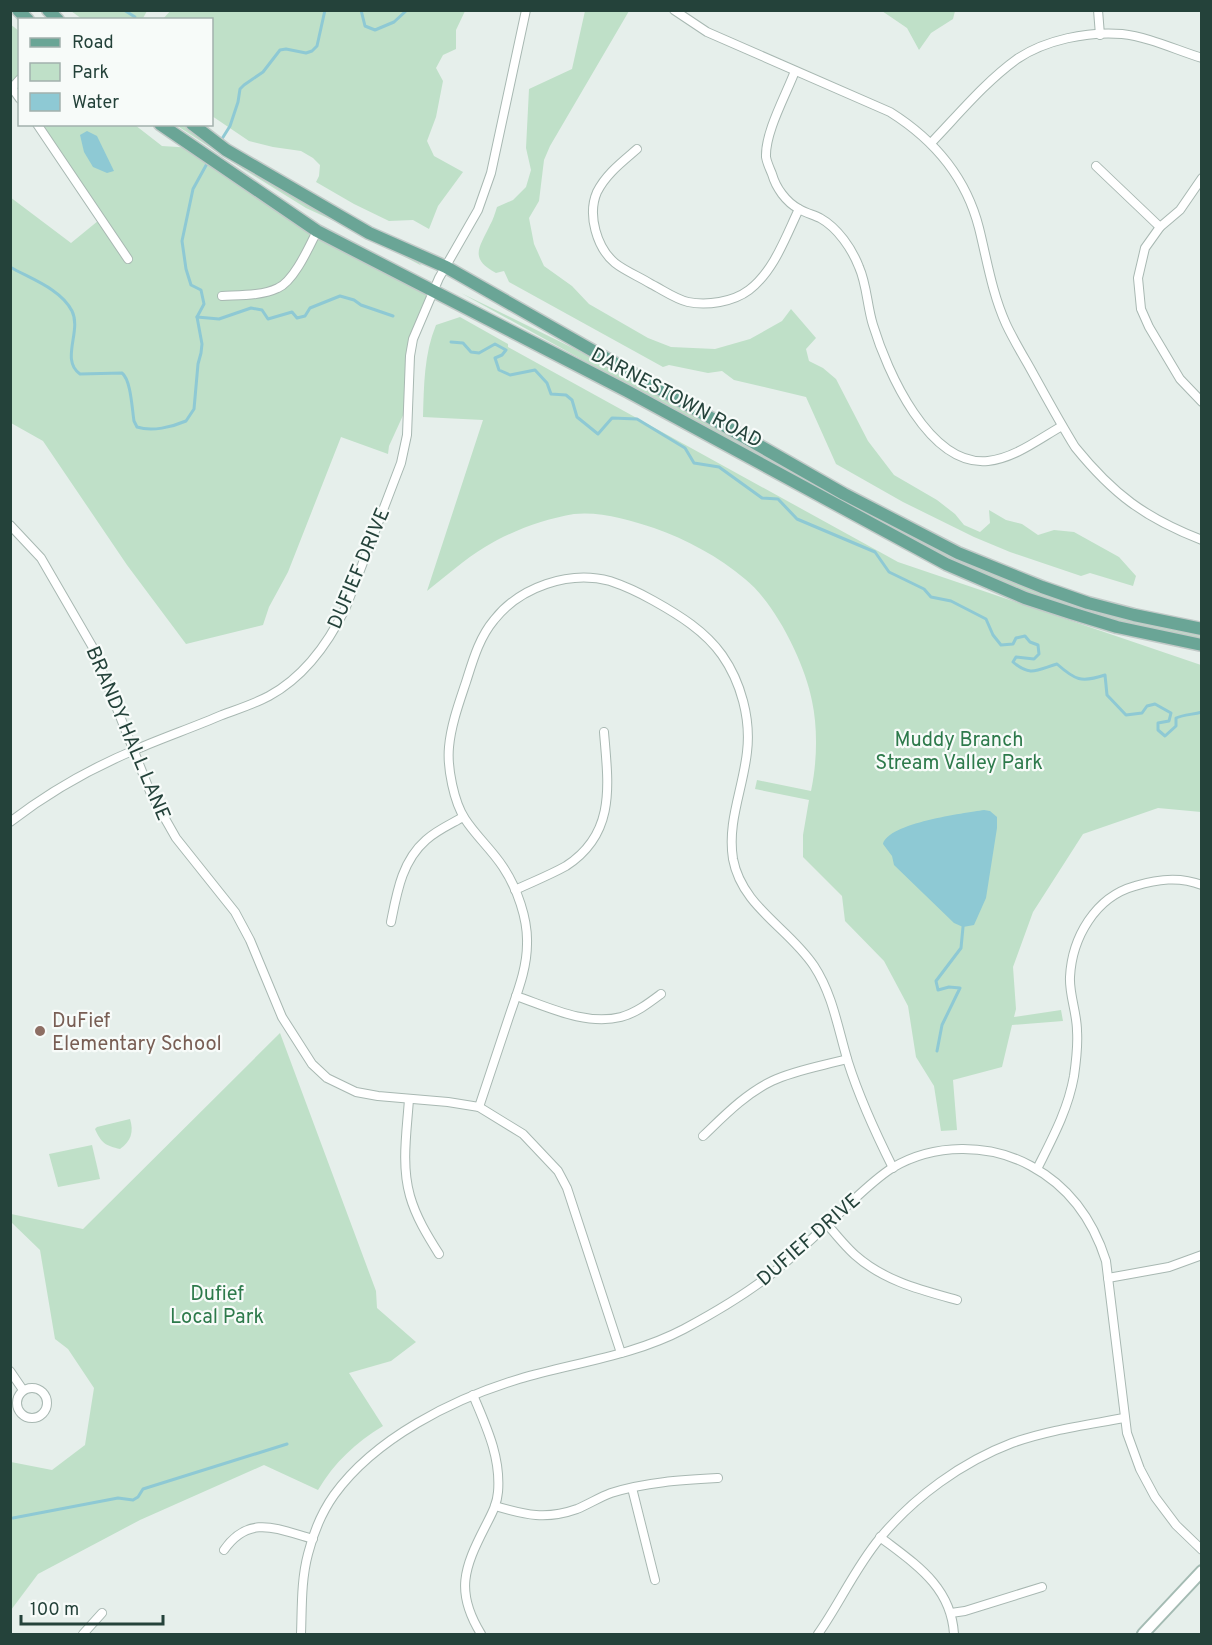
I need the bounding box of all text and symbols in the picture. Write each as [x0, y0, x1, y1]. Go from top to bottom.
legend [18, 18, 213, 126]
text: Road [72, 32, 114, 55]
text: Park [72, 62, 109, 85]
text: Water [72, 92, 119, 115]
street label: DARNESTOWN ROAD [586, 343, 766, 455]
street label: DUFIEF DRIVE [323, 504, 397, 633]
street label: BRANDY HALL LANE [79, 643, 176, 825]
park label: Muddy Branch Stream Valley Park [875, 728, 1043, 777]
place label: DuFief Elementary School [52, 1009, 222, 1058]
marker: DuFief Elementary School [33, 1024, 47, 1038]
street label: DUFIEF DRIVE [752, 1188, 867, 1293]
park label: Dufief Local Park [170, 1282, 264, 1331]
scale bar [21, 1588, 164, 1626]
text: 100 m [30, 1599, 79, 1622]

